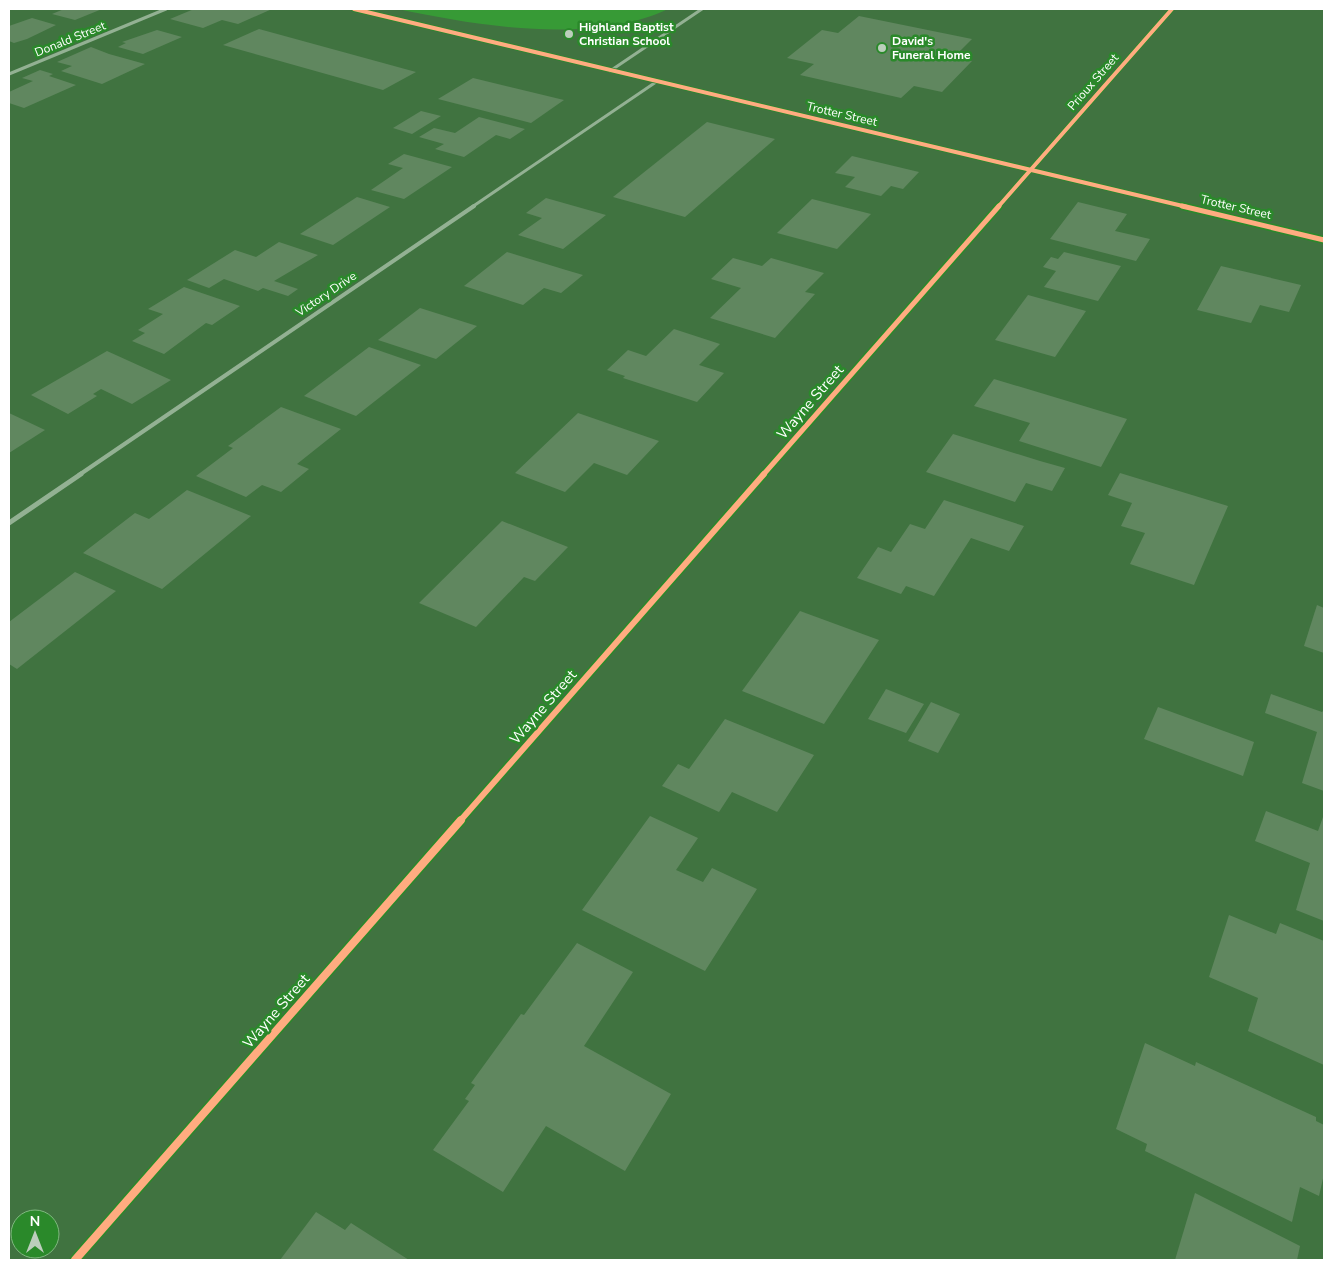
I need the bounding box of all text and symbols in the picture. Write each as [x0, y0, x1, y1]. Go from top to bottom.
street label: Donald Street [32, 17, 109, 60]
place label: Highland Baptist Christian School [579, 19, 674, 49]
marker: Highland Baptist Christian School [563, 28, 575, 40]
place label: David's Funeral Home [892, 33, 971, 63]
marker: David's Funeral Home [876, 42, 888, 54]
street label: Prioux Street [1064, 50, 1123, 114]
street label: Trotter Street [805, 98, 880, 130]
street label: Trotter Street [1199, 191, 1274, 223]
street label: Victory Drive [292, 268, 359, 321]
street label: Wayne Street [772, 360, 848, 443]
street label: Wayne Street [505, 665, 581, 748]
street label: Wayne Street [238, 969, 314, 1052]
north arrow [10, 1209, 60, 1259]
text: N [30, 1212, 40, 1231]

